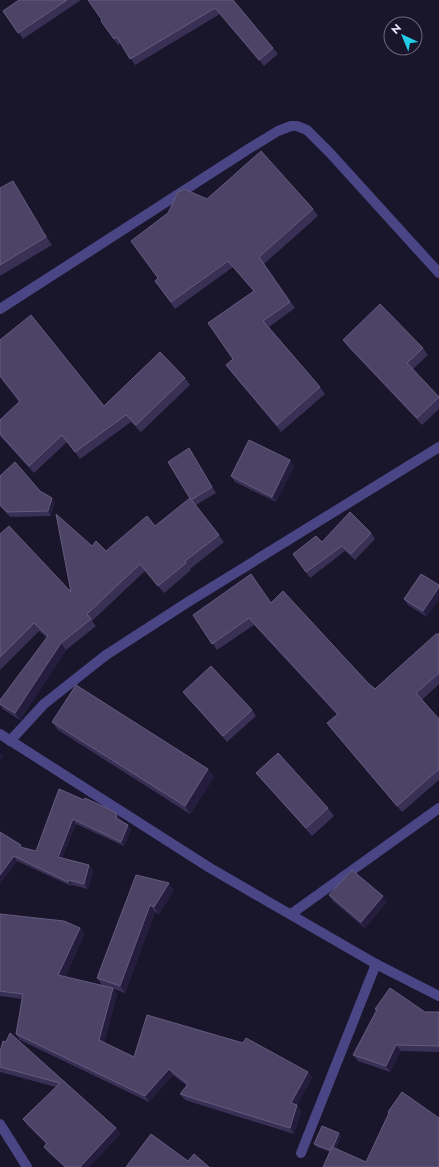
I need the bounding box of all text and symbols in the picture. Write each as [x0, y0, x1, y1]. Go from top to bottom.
north arrow [383, 16, 423, 56]
text: N [387, 20, 405, 38]

